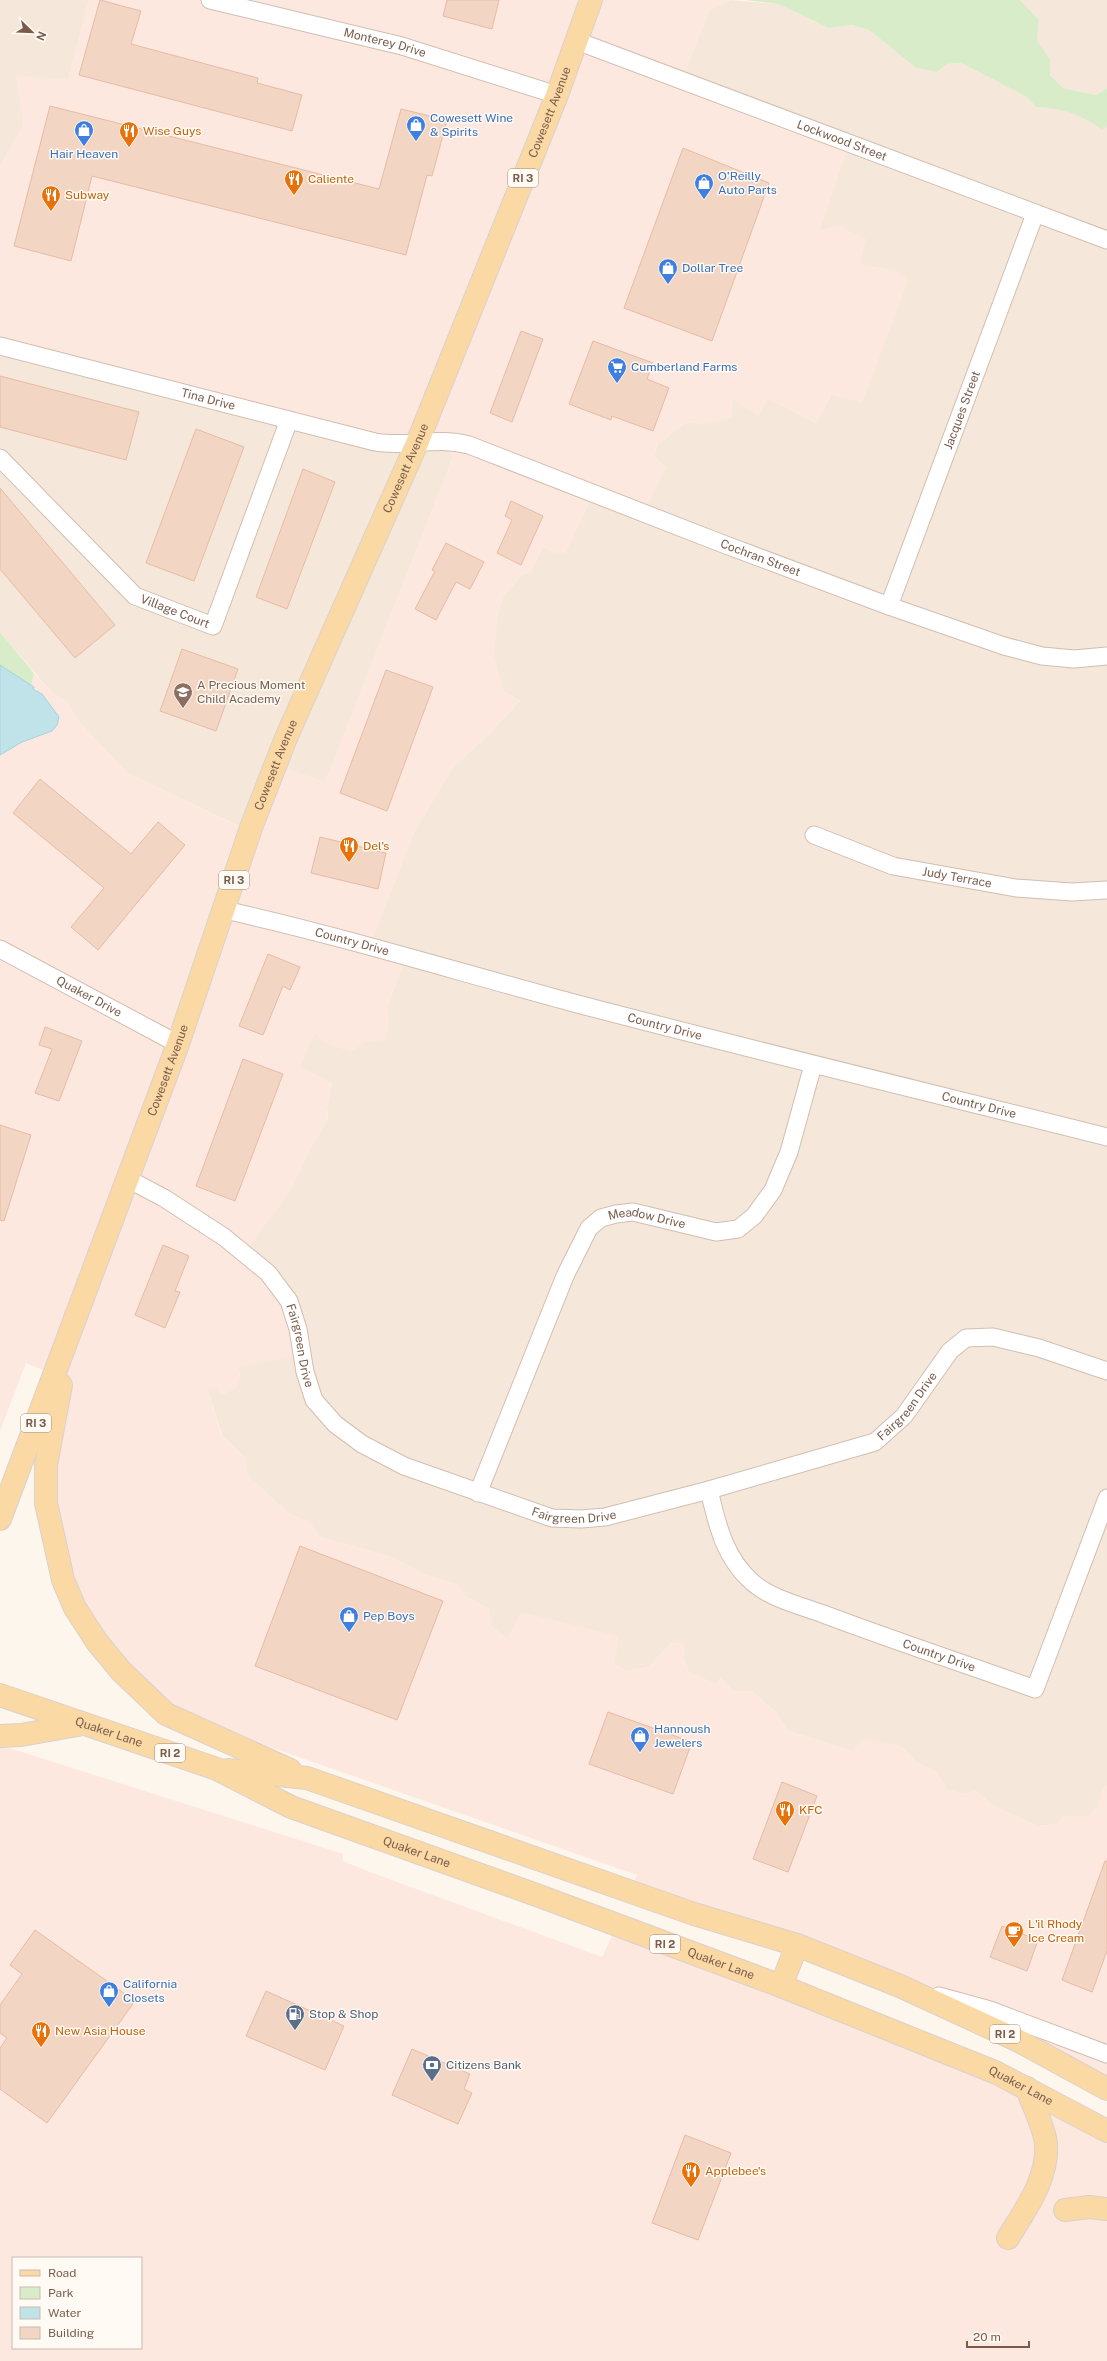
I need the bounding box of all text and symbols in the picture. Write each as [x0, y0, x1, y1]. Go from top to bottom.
north arrow [12, 12, 52, 52]
street label: Monterey Drive [342, 25, 428, 60]
text: N [34, 30, 48, 42]
street label: Cowesett Avenue [526, 65, 574, 160]
place label: Cowesett Wine & Spirits [430, 111, 513, 139]
shop icon: Cowesett Wine & Spirits [405, 114, 427, 142]
street label: Lockwood Street [795, 117, 889, 164]
shop icon: Hair Heaven [73, 119, 95, 147]
restaurant icon: Wise Guys [118, 120, 140, 148]
place label: Wise Guys [143, 124, 201, 138]
place label: Hair Heaven [50, 147, 118, 161]
restaurant icon: Caliente [283, 168, 305, 196]
road number: RI 3 [508, 169, 538, 187]
place label: O'Reilly Auto Parts [718, 169, 777, 197]
place label: Caliente [308, 172, 354, 186]
shop icon: O'Reilly Auto Parts [693, 172, 715, 200]
restaurant icon: Subway [40, 184, 62, 212]
place label: Subway [65, 188, 110, 202]
shop icon: Dollar Tree [657, 257, 679, 285]
place label: Dollar Tree [682, 261, 744, 275]
supermarket icon: Cumberland Farms [606, 356, 628, 384]
place label: Cumberland Farms [631, 360, 737, 374]
street label: Jacques Street [941, 369, 983, 451]
street label: Tina Drive [180, 386, 237, 413]
street label: Cowesett Avenue [380, 421, 431, 515]
street label: Cochran Street [718, 536, 803, 579]
street label: Village Court [138, 592, 212, 631]
place label: A Precious Moment Child Academy [197, 678, 306, 706]
school or university icon: A Precious Moment Child Academy [172, 681, 194, 709]
street label: Cowesett Avenue [251, 717, 300, 812]
restaurant icon: Del's [338, 835, 360, 863]
place label: Del's [363, 839, 389, 853]
street label: Judy Terrace [921, 864, 993, 891]
road number: RI 3 [219, 871, 249, 889]
street label: Country Drive [313, 925, 391, 958]
street label: Quaker Drive [54, 973, 124, 1020]
street label: Country Drive [626, 1010, 704, 1043]
street label: Cowesett Avenue [145, 1023, 191, 1118]
street label: Country Drive [940, 1089, 1018, 1121]
street label: Meadow Drive [606, 1205, 687, 1231]
street label: Fairgreen Drive [283, 1302, 317, 1389]
street label: Fairgreen Drive [874, 1369, 940, 1443]
road number: RI 3 [21, 1414, 51, 1432]
street label: Fairgreen Drive [530, 1504, 618, 1526]
shop icon: Pep Boys [338, 1605, 360, 1633]
place label: Pep Boys [363, 1609, 414, 1623]
street label: Country Drive [901, 1636, 978, 1675]
street label: Quaker Lane [73, 1714, 145, 1750]
place label: Hannoush Jewelers [654, 1722, 710, 1750]
shop icon: Hannoush Jewelers [629, 1725, 651, 1753]
road number: RI 2 [155, 1744, 185, 1762]
restaurant icon: KFC [774, 1799, 796, 1827]
place label: KFC [799, 1803, 823, 1817]
street label: Quaker Lane [381, 1834, 452, 1871]
place label: L'il Rhody Ice Cream [1028, 1917, 1084, 1945]
cafe icon: L'il Rhody Ice Cream [1003, 1920, 1025, 1948]
road number: RI 2 [650, 1935, 680, 1953]
street label: Quaker Lane [685, 1945, 757, 1983]
place label: California Closets [123, 1977, 177, 2005]
shop icon: California Closets [98, 1980, 120, 2008]
fuel station icon: Stop & Shop [284, 2003, 306, 2031]
place label: Stop & Shop [309, 2007, 378, 2021]
restaurant icon: New Asia House [30, 2020, 52, 2048]
place label: New Asia House [55, 2024, 146, 2038]
road number: RI 2 [990, 2025, 1020, 2043]
bank icon: Citizens Bank [421, 2054, 443, 2082]
place label: Citizens Bank [446, 2058, 522, 2072]
street label: Quaker Lane [987, 2063, 1056, 2108]
restaurant icon: Applebee's [680, 2160, 702, 2188]
place label: Applebee's [705, 2164, 766, 2178]
legend [12, 2257, 142, 2349]
text: Road [48, 2266, 76, 2280]
text: Park [48, 2286, 74, 2300]
text: Water [48, 2306, 82, 2320]
scale bar [967, 2323, 1029, 2349]
text: Building [48, 2326, 94, 2340]
text: 20 m [973, 2330, 1001, 2344]

